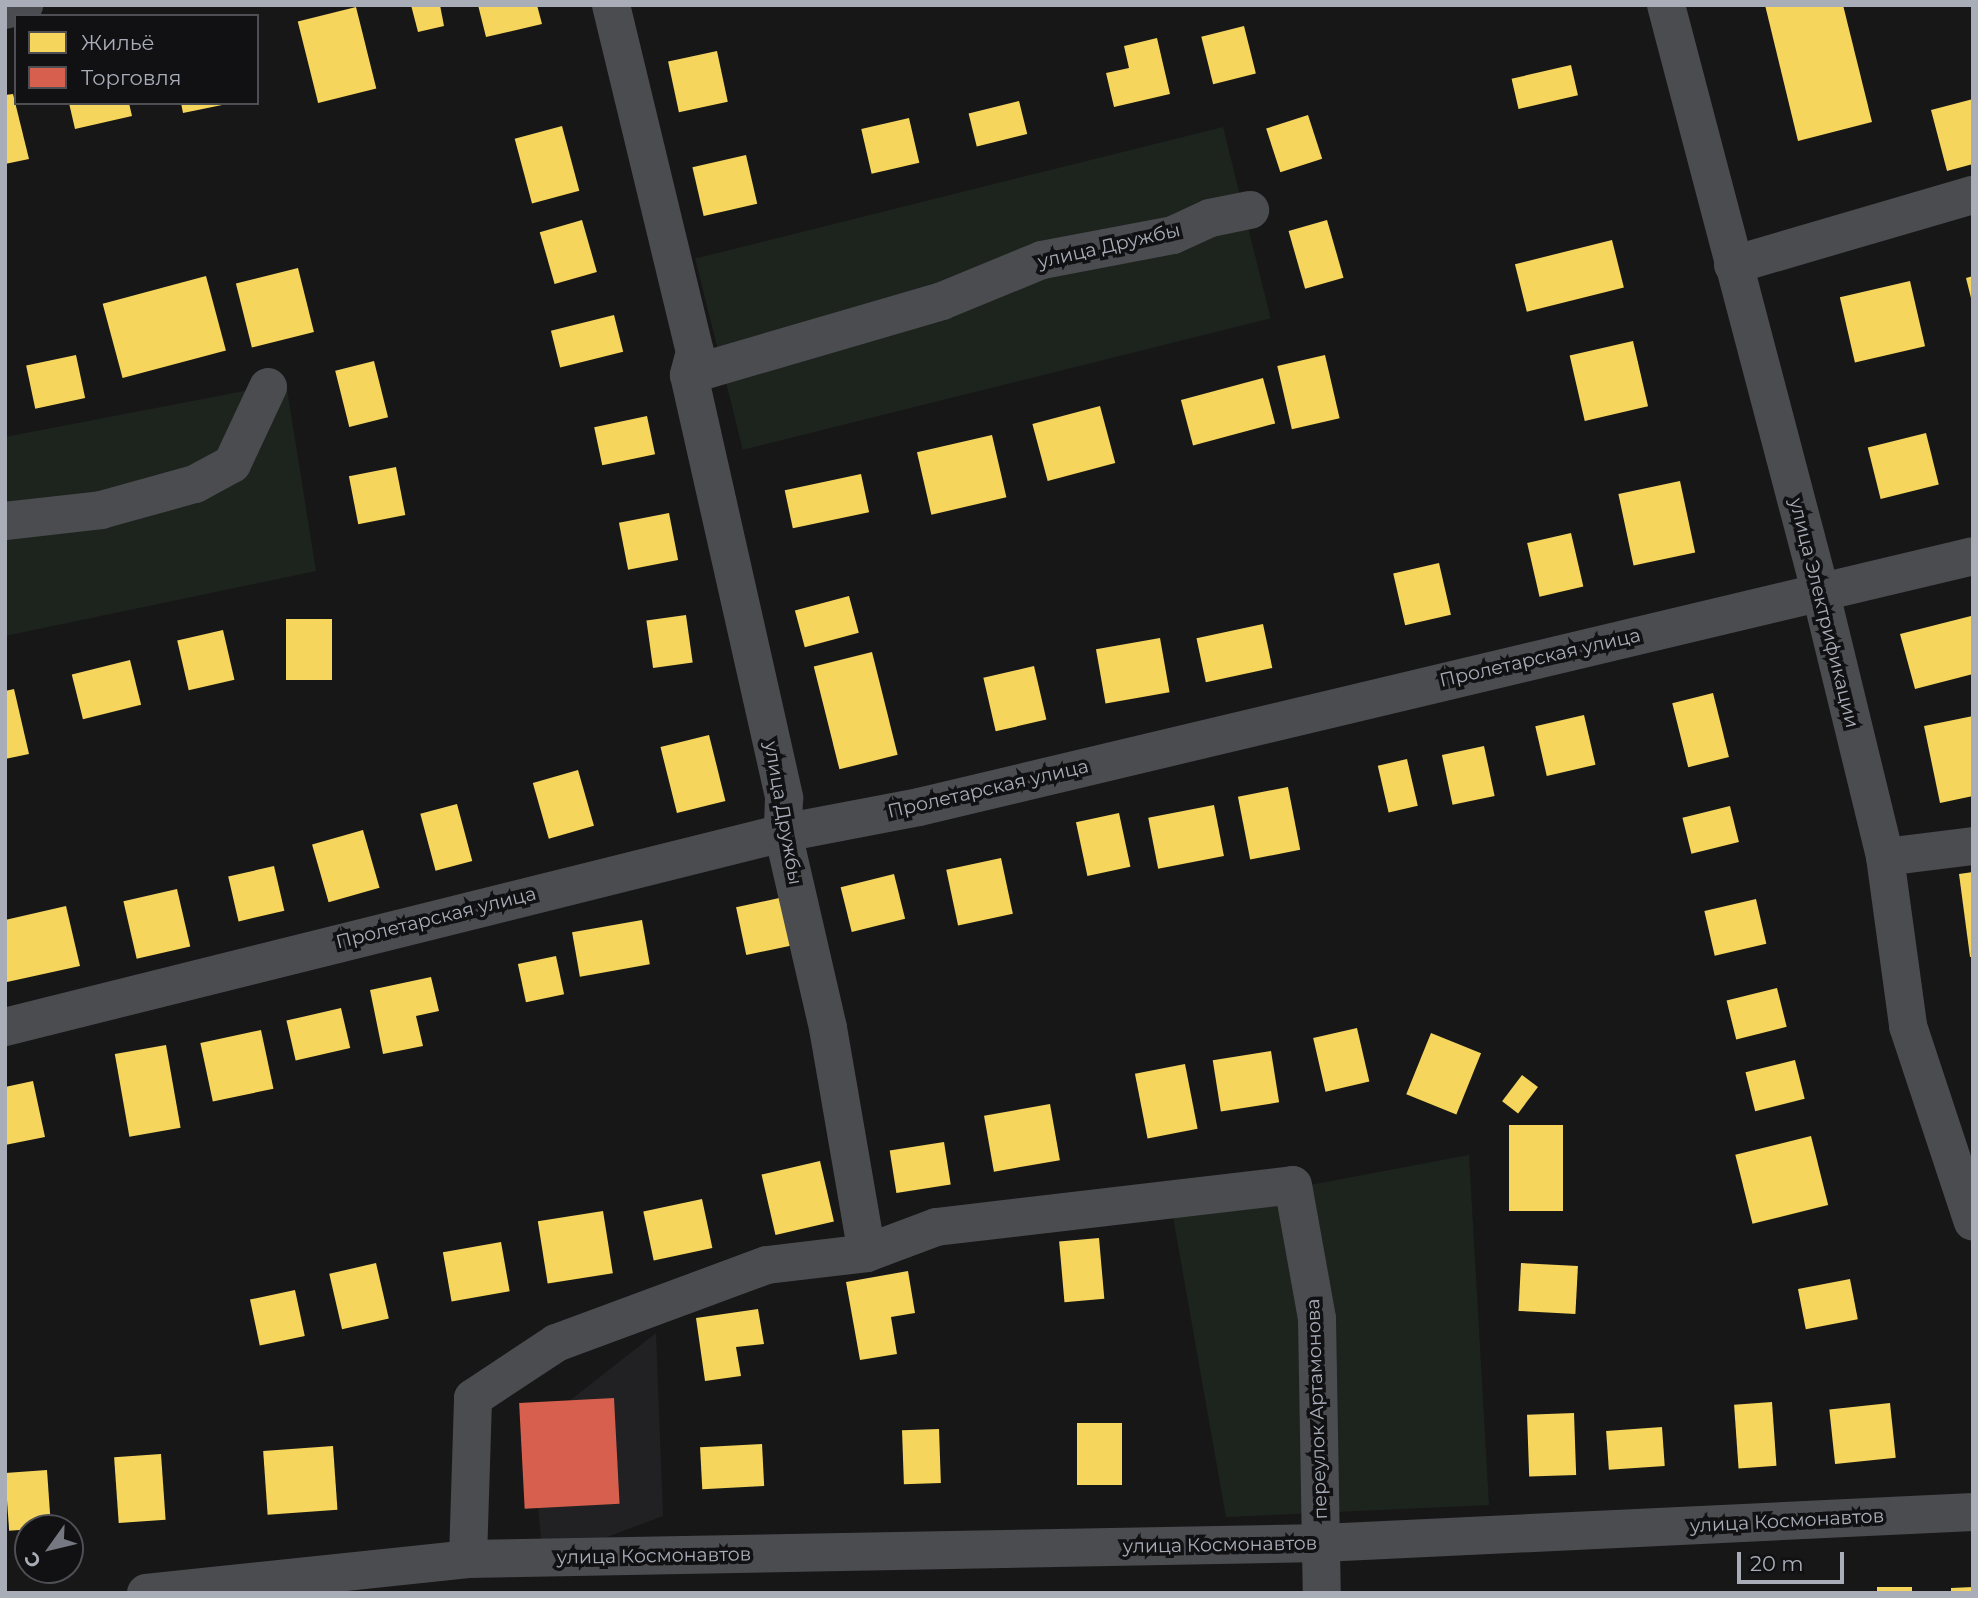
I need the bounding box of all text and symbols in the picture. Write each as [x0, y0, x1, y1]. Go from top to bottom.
legend [14, 14, 259, 105]
text: Жильё [81, 30, 155, 55]
text: Торговля [81, 65, 182, 90]
street label: улица Дружбы [1036, 219, 1182, 273]
street label: улица Электрификации [1784, 496, 1864, 730]
street label: Пролетарская улица [1437, 624, 1643, 692]
street label: улица Дружбы [759, 739, 807, 887]
street label: Пролетарская улица [885, 755, 1091, 823]
street label: Пролетарская улица [334, 882, 538, 954]
street label: переулок Артамонова [1302, 1298, 1332, 1520]
street label: улица Космонавтов [1689, 1505, 1885, 1537]
north arrow [14, 1514, 84, 1584]
street label: улица Космонавтов [1123, 1532, 1317, 1558]
scale bar [1740, 1538, 1847, 1582]
street label: улица Космонавтов [557, 1543, 751, 1569]
text: С [19, 1548, 46, 1572]
text: 20 m [1750, 1551, 1804, 1576]

